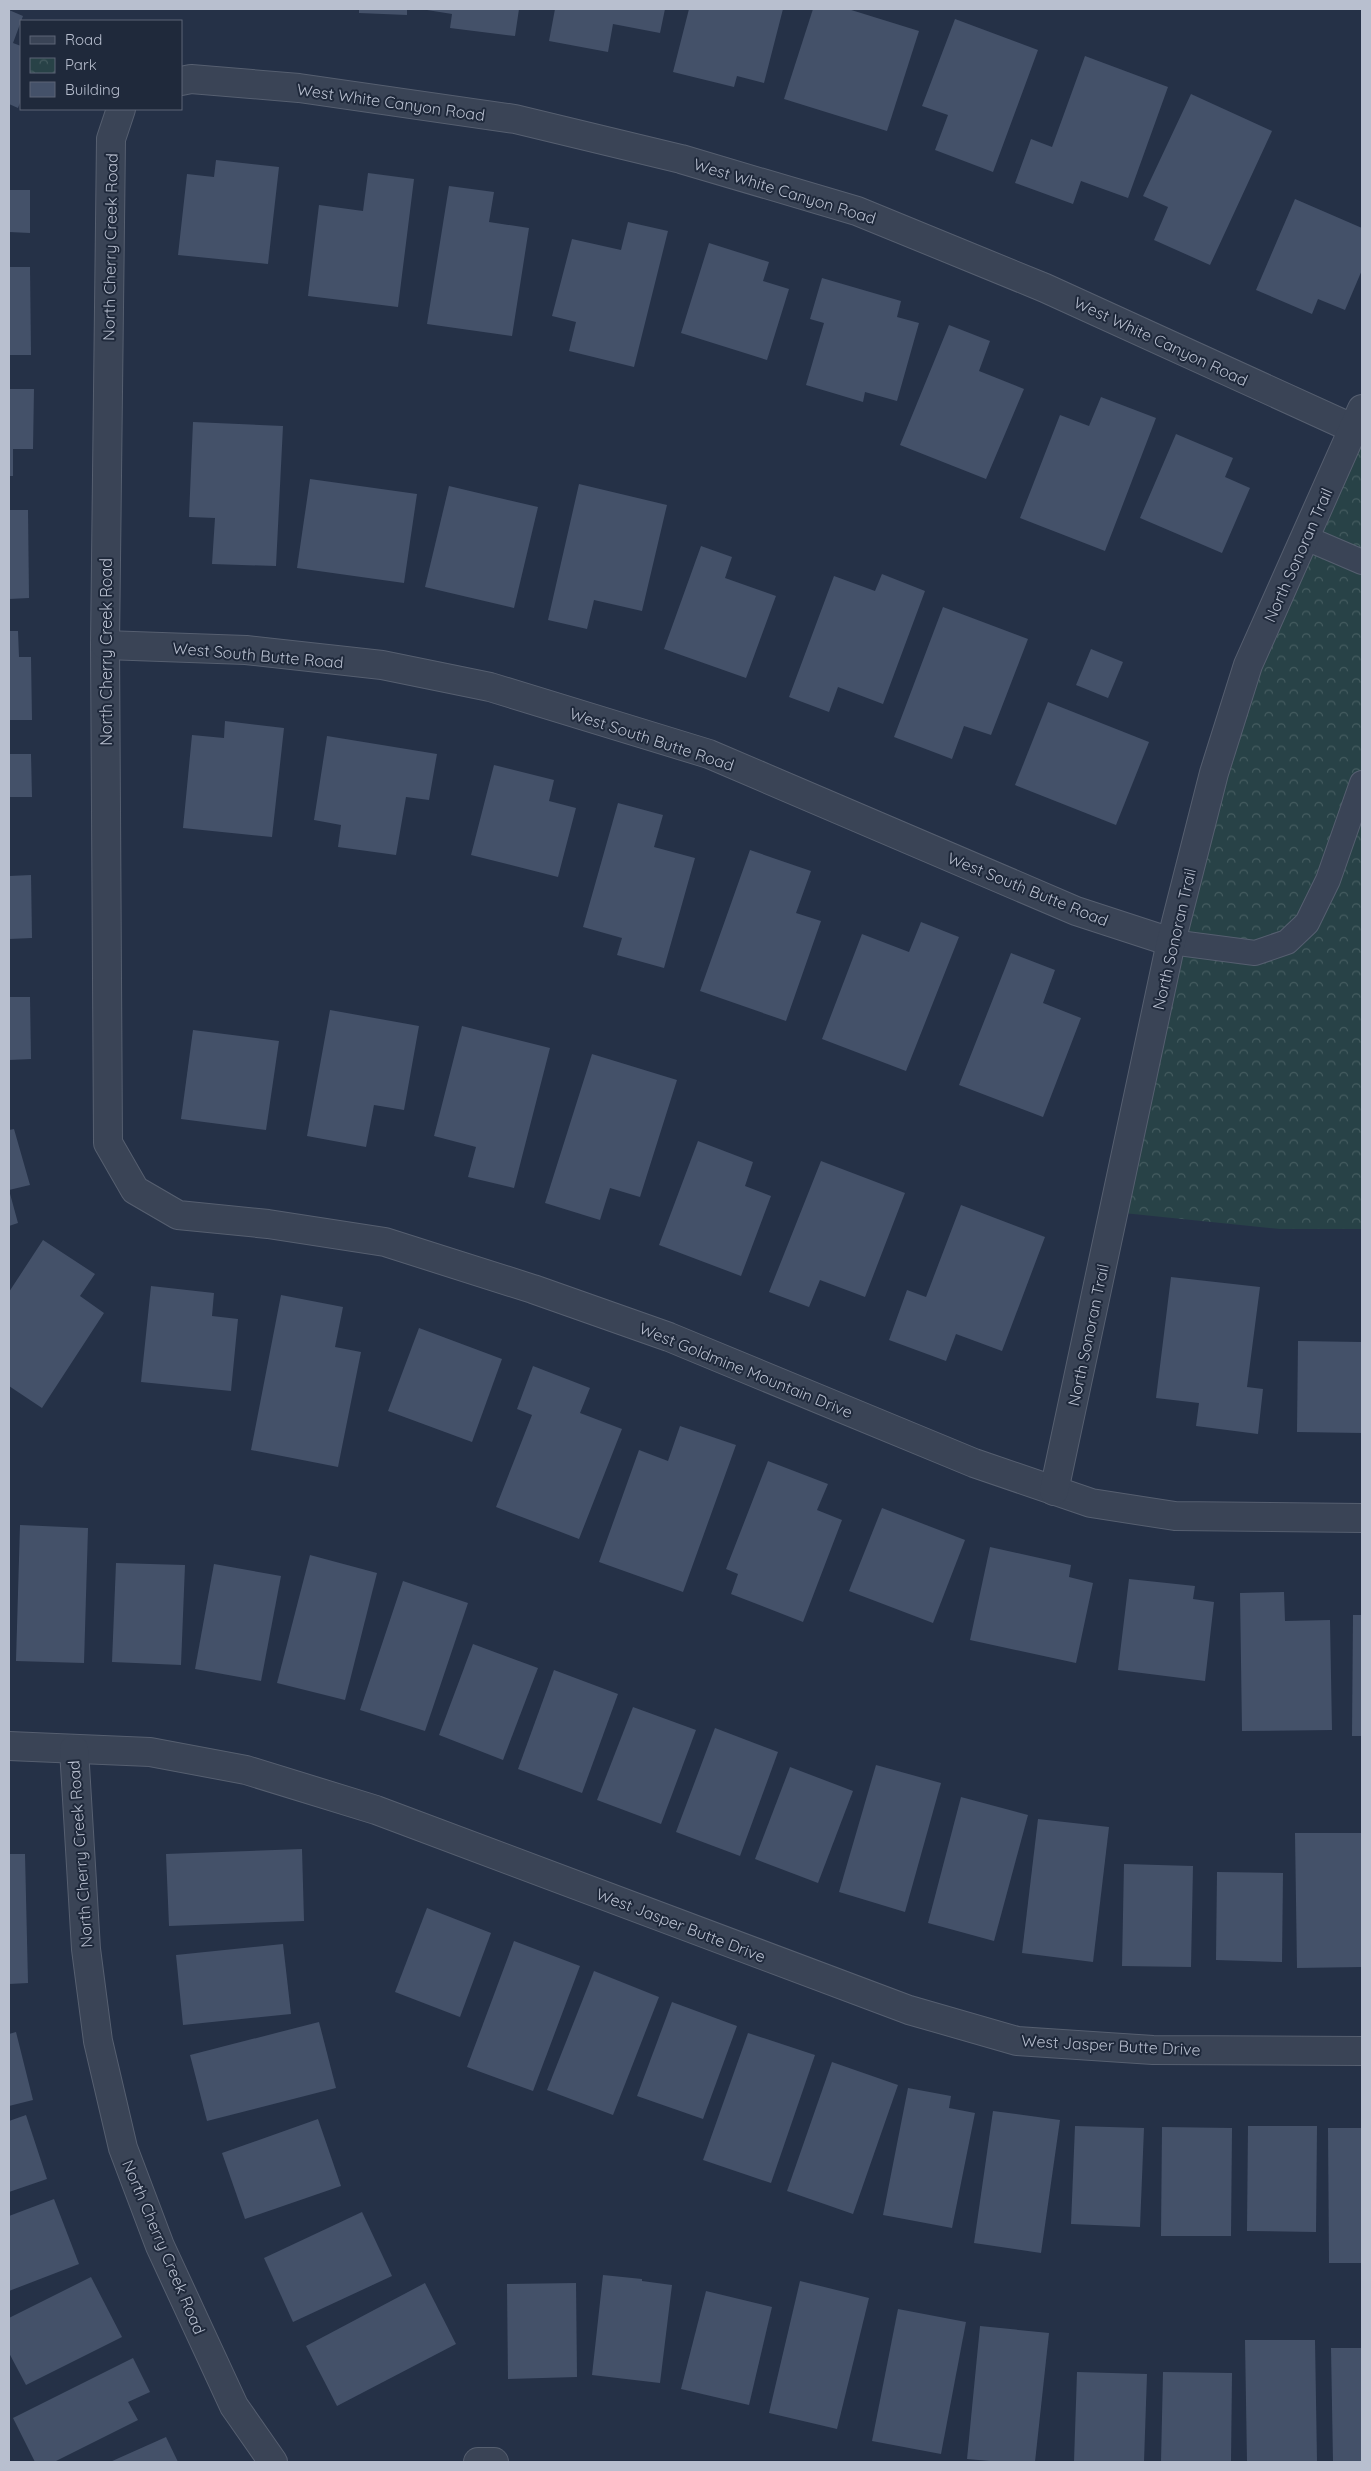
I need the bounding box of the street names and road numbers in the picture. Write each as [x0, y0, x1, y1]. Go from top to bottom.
street label: West White Canyon Road [296, 79, 486, 125]
street label: North Cherry Creek Road [98, 153, 122, 341]
street label: West White Canyon Road [691, 154, 879, 228]
street label: West White Canyon Road [1071, 292, 1251, 390]
street label: North Sonoran Trail [1259, 485, 1337, 625]
street label: North Cherry Creek Road [96, 558, 116, 746]
street label: West South Butte Road [172, 638, 344, 672]
street label: West South Butte Road [567, 703, 737, 775]
street label: West South Butte Road [945, 848, 1111, 930]
street label: North Sonoran Trail [1148, 866, 1200, 1012]
street label: North Sonoran Trail [1063, 1262, 1113, 1408]
street label: West Goldmine Mountain Drive [636, 1318, 856, 1422]
street label: North Cherry Creek Road [63, 1760, 97, 1948]
street label: West Jasper Butte Drive [594, 1884, 768, 1966]
street label: West Jasper Butte Drive [1021, 2030, 1201, 2060]
street label: North Cherry Creek Road [118, 2157, 210, 2337]

